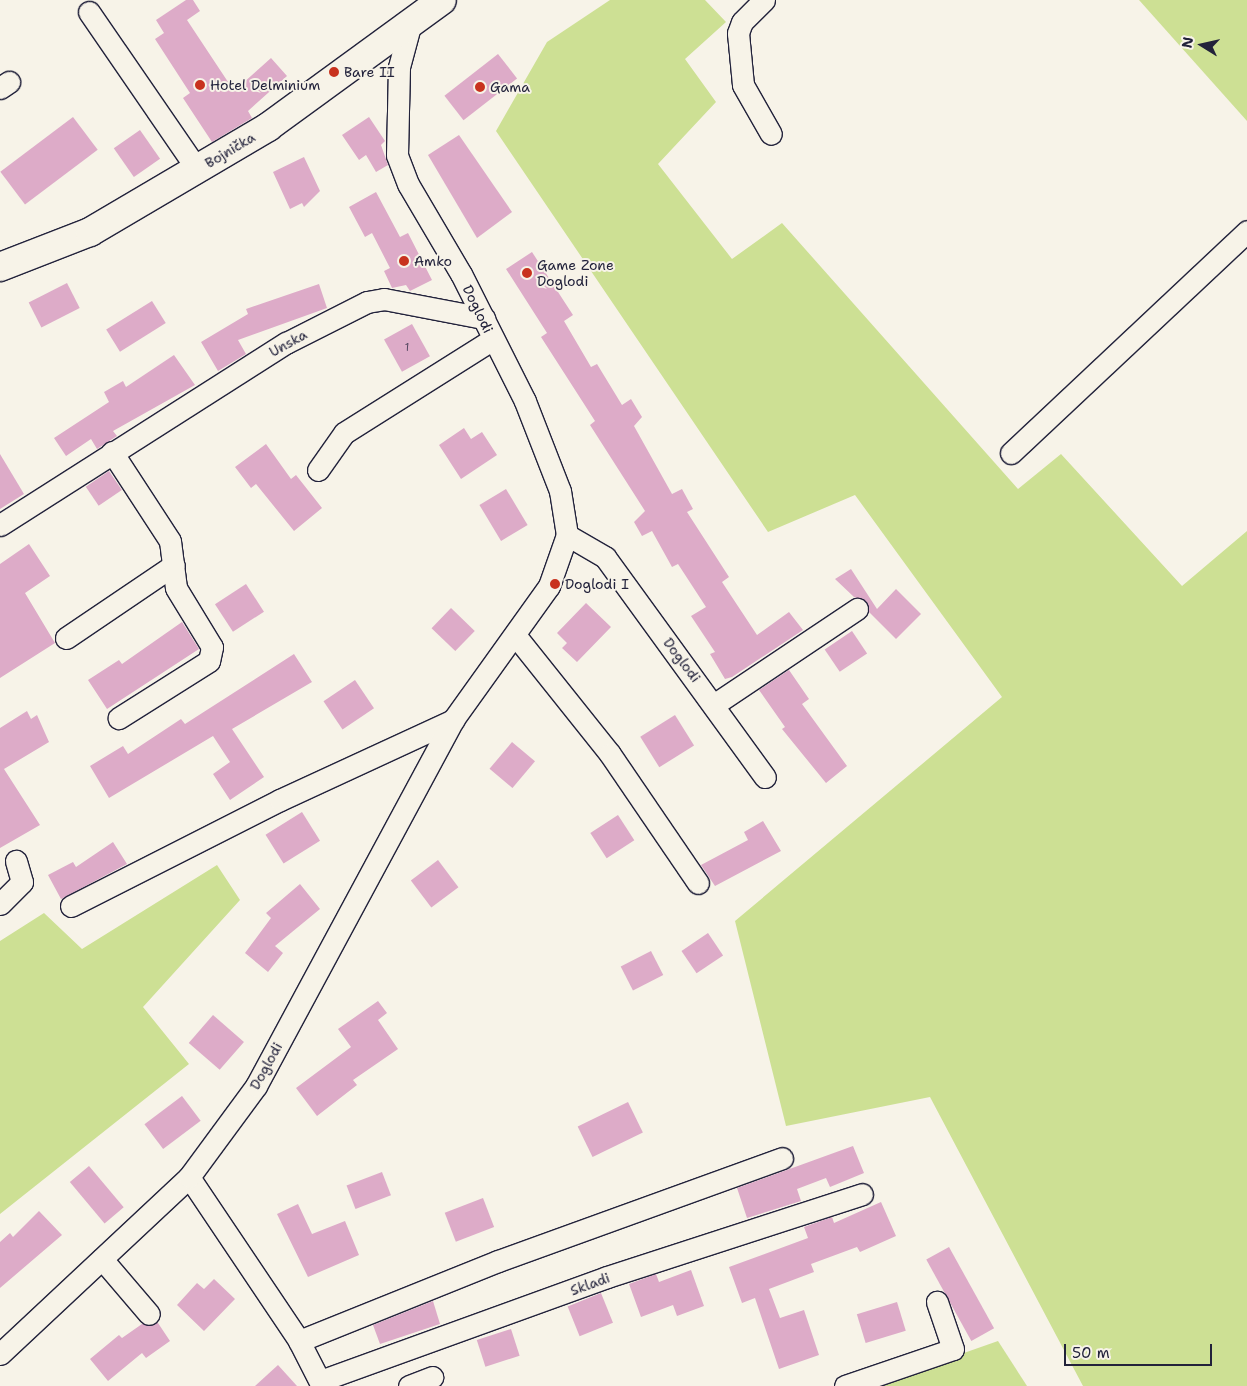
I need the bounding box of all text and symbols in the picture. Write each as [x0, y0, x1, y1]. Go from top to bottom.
north arrow [1177, 20, 1227, 70]
text: N [1177, 35, 1197, 49]
place label: Bare II [344, 64, 395, 80]
marker: Bare II [328, 66, 340, 78]
place label: Hotel Delminium [210, 77, 320, 93]
marker: Hotel Delminium [194, 79, 206, 91]
place label: Gama [490, 79, 530, 95]
marker: Gama [474, 81, 486, 93]
street label: Bojnička [202, 128, 258, 172]
place label: Amko [414, 253, 452, 269]
marker: Amko [398, 255, 410, 267]
place label: Game Zone Doglodi [537, 257, 614, 290]
marker: Game Zone Doglodi [521, 267, 533, 279]
street label: Doglodi [459, 282, 497, 336]
street label: Unska [266, 326, 310, 360]
house number: 1 [405, 341, 409, 355]
place label: Doglodi I [565, 576, 629, 592]
marker: Doglodi I [549, 578, 561, 590]
street label: Doglodi [660, 634, 704, 686]
street label: Doglodi [246, 1039, 286, 1093]
street label: Skladi [568, 1269, 612, 1299]
scale bar [1067, 1334, 1214, 1366]
text: 50 m [1072, 1343, 1110, 1363]

